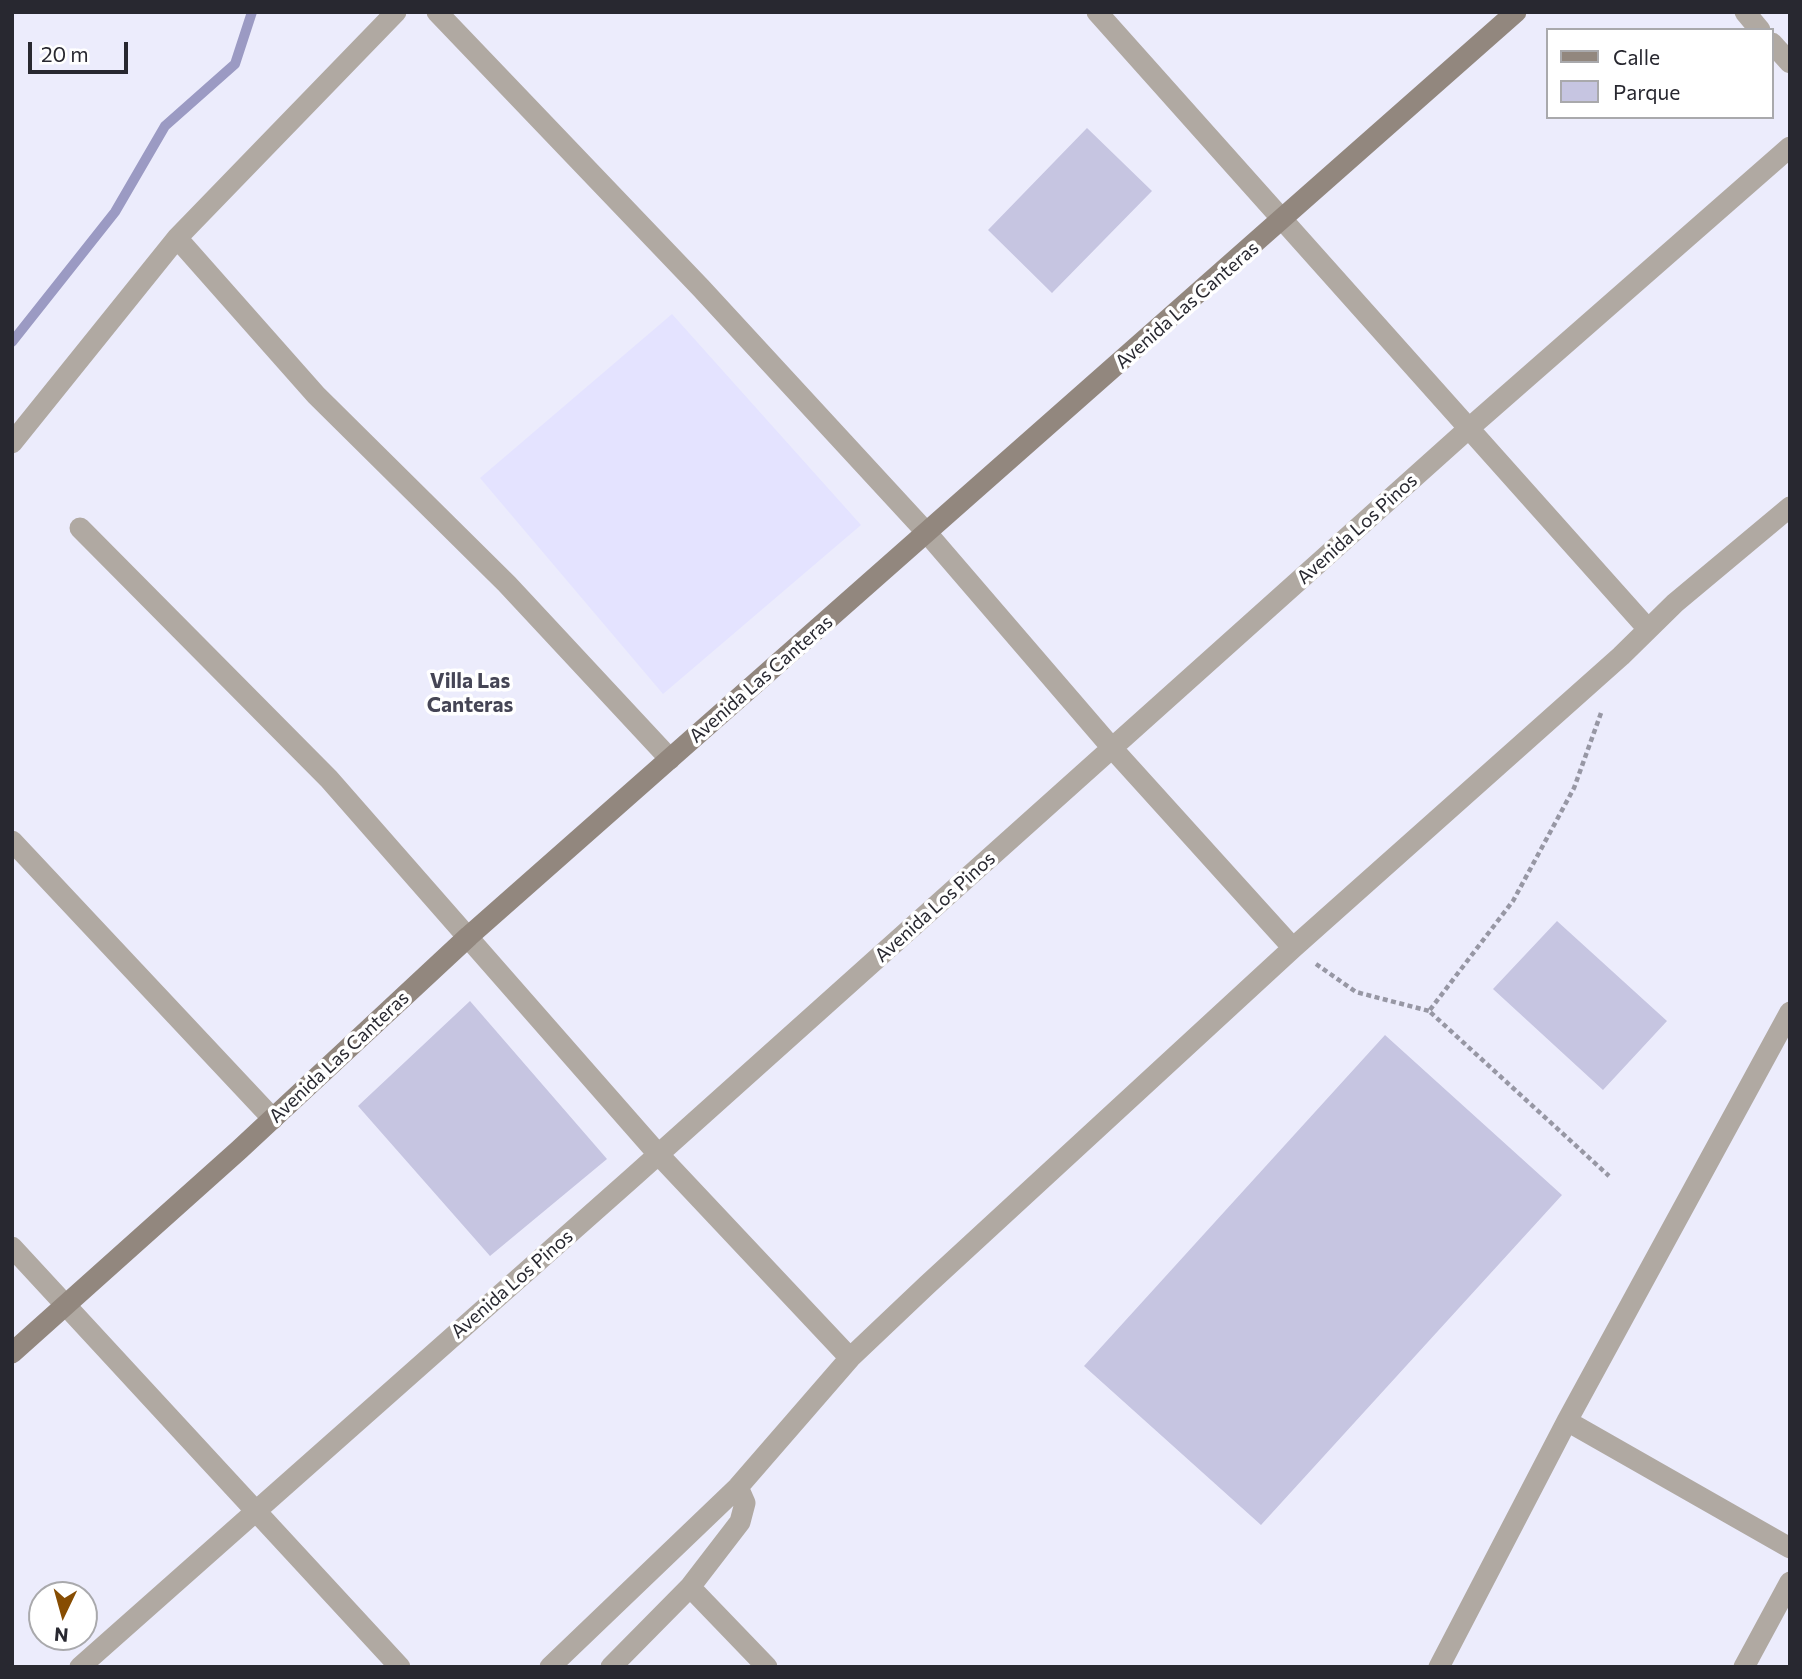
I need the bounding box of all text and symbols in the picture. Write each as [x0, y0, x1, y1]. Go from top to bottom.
scale bar [32, 28, 131, 72]
legend [1546, 28, 1774, 119]
text: 20 m [41, 41, 89, 66]
text: Calle [1613, 44, 1660, 69]
text: Parque [1613, 79, 1680, 104]
street label: Avenida Las Canteras [1111, 236, 1263, 374]
street label: Avenida Los Pinos [1292, 469, 1422, 589]
street label: Avenida Las Canteras [685, 610, 837, 748]
district label: Villa Las Canteras [427, 668, 513, 718]
street label: Avenida Los Pinos [870, 847, 1000, 967]
street label: Avenida Las Canteras [264, 986, 414, 1128]
street label: Avenida Los Pinos [446, 1225, 578, 1343]
north arrow [28, 1581, 98, 1651]
text: N [53, 1623, 69, 1648]

